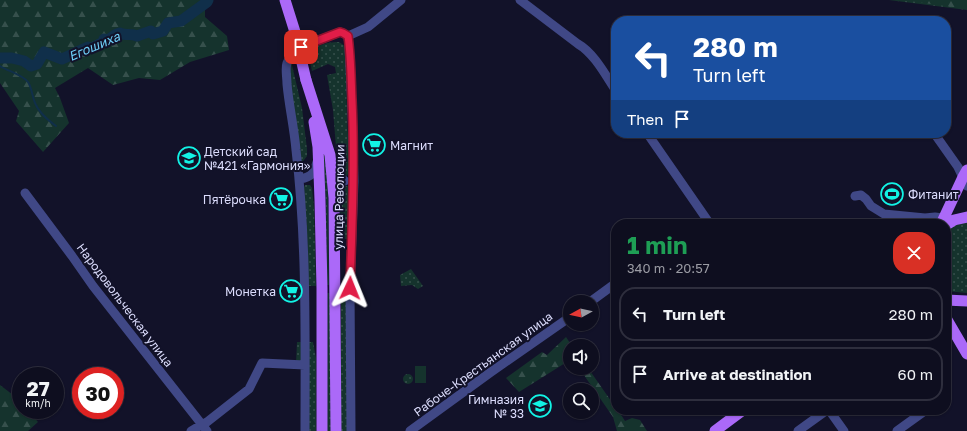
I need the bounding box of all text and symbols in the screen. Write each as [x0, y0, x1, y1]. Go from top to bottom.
water label: Егошиха [66, 28, 123, 64]
pin [284, 30, 318, 64]
text: 280 m [693, 30, 778, 63]
icon: left [627, 32, 679, 84]
icon: arrive [290, 36, 312, 58]
text: Turn left [693, 64, 766, 86]
icon: arrive [671, 108, 693, 130]
text: Then [627, 110, 663, 128]
supermarket icon: Магнит [361, 132, 387, 158]
place label: Магнит [390, 138, 433, 153]
place label: Детский сад №421 «Гармония» [204, 144, 311, 173]
street label: улица Революции [331, 144, 347, 250]
school or university icon: Детский сад №421 «Гармония» [176, 145, 202, 171]
sports icon: Фитанит [879, 181, 905, 207]
supermarket icon: Пятёрочка [268, 186, 294, 212]
place label: Фитанит [908, 187, 959, 202]
place label: Пятёрочка [203, 192, 266, 207]
text: 1 min [627, 230, 687, 259]
button: close [893, 232, 935, 274]
street label: Народовольческая улица [74, 240, 176, 370]
text: 340 m · 20:57 [627, 260, 710, 276]
position arrow [329, 267, 371, 309]
supermarket icon: Монетка [278, 278, 304, 304]
place label: Монетка [225, 284, 276, 299]
north arrow [563, 295, 599, 331]
map controls [563, 295, 599, 419]
icon: left [629, 303, 651, 325]
text: Turn left [663, 305, 725, 323]
text: 280 m [889, 305, 933, 323]
street label: Рабоче-Крестьянская улица [411, 309, 555, 419]
button: sound [563, 339, 599, 375]
icon: arrive [629, 363, 651, 385]
text: Arrive at destination [663, 365, 812, 383]
text: 60 m [898, 365, 933, 383]
speed limit sign: 30 [72, 367, 124, 419]
text: 27 [26, 376, 50, 400]
button: search [563, 383, 599, 419]
place label: Гимназия № 33 [468, 392, 524, 421]
school or university icon: Гимназия № 33 [527, 393, 553, 419]
text: km/h [25, 397, 51, 409]

